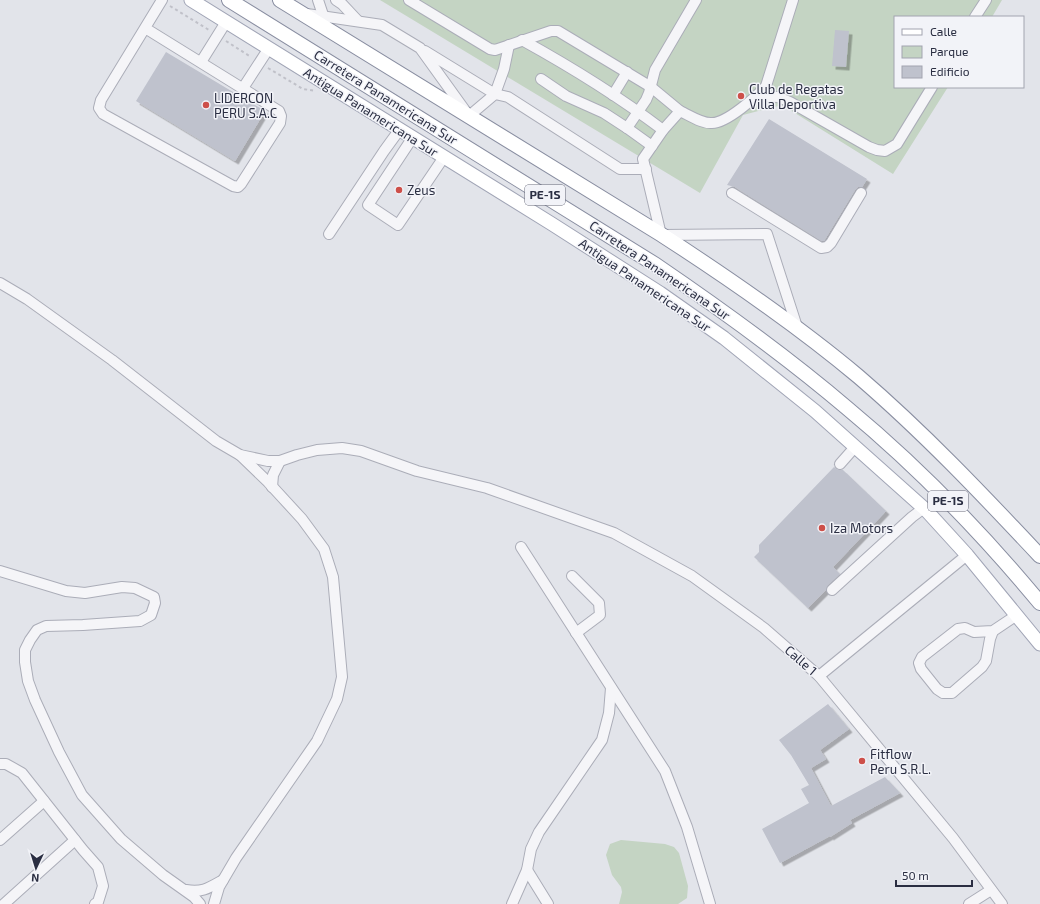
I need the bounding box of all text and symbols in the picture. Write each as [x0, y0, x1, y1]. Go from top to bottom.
legend [894, 16, 1024, 88]
text: Calle [930, 24, 957, 38]
text: Parque [930, 44, 968, 58]
street label: Carretera Panamericana Sur [311, 46, 461, 148]
street label: Antigua Panamericana Sur [301, 64, 441, 160]
text: Edificio [930, 64, 970, 78]
place label: Club de Regatas Villa Deportiva [749, 81, 843, 112]
place label: LIDERCON PERU S.A.C [214, 90, 277, 121]
marker: Club de Regatas Villa Deportiva [736, 91, 746, 101]
marker: LIDERCON PERU S.A.C [201, 100, 211, 110]
place label: Zeus [407, 182, 435, 198]
marker: Zeus [394, 185, 404, 195]
road number: PE-1S [525, 185, 565, 205]
street label: Carretera Panamericana Sur [587, 217, 733, 323]
street label: Antigua Panamericana Sur [576, 235, 714, 335]
road number: PE-1S [928, 491, 968, 511]
place label: Iza Motors [830, 520, 893, 536]
marker: Iza Motors [817, 523, 827, 533]
street label: Calle 1 [782, 642, 820, 678]
place label: Fitflow Peru S.R.L. [870, 746, 931, 777]
marker: Fitflow Peru S.R.L. [857, 756, 867, 766]
north arrow [16, 848, 56, 888]
scale bar [896, 862, 972, 888]
text: 50 m [902, 868, 929, 882]
text: N [31, 872, 40, 885]

